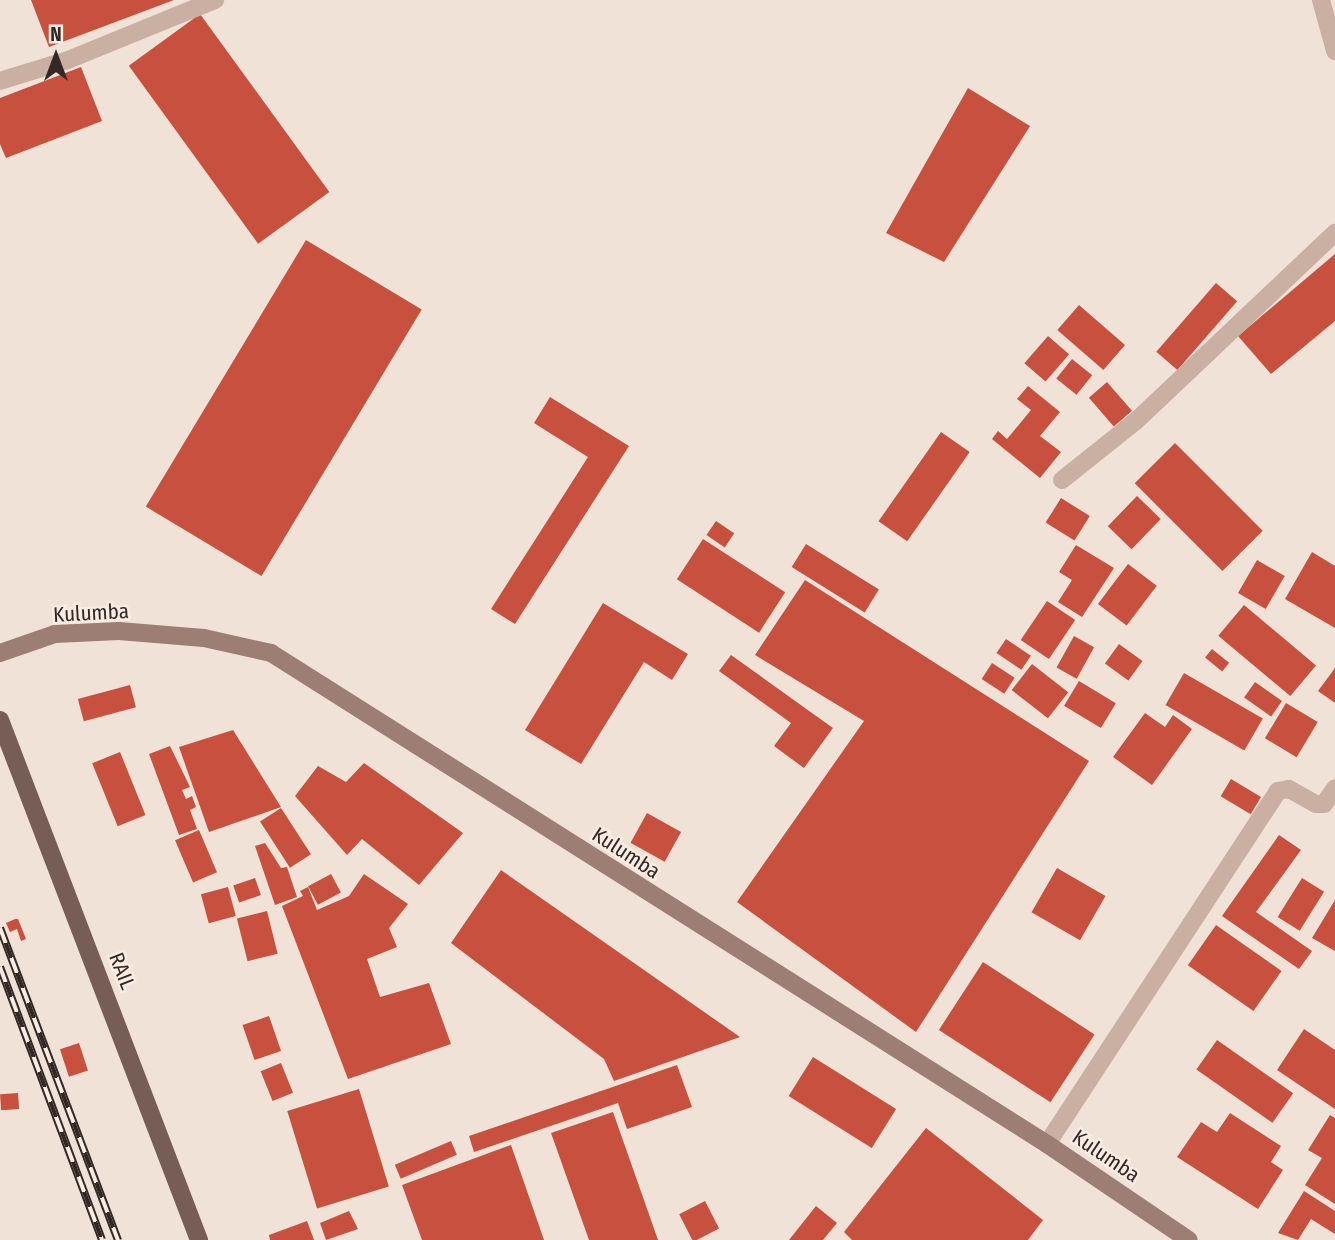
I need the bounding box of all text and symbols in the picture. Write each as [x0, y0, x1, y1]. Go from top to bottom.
north arrow [21, 21, 91, 91]
text: N [50, 23, 62, 46]
street label: Kulumba [52, 598, 130, 628]
street label: Kulumba [587, 822, 665, 884]
street label: RAIL [104, 949, 140, 993]
street label: Kulumba [1068, 1124, 1144, 1188]

